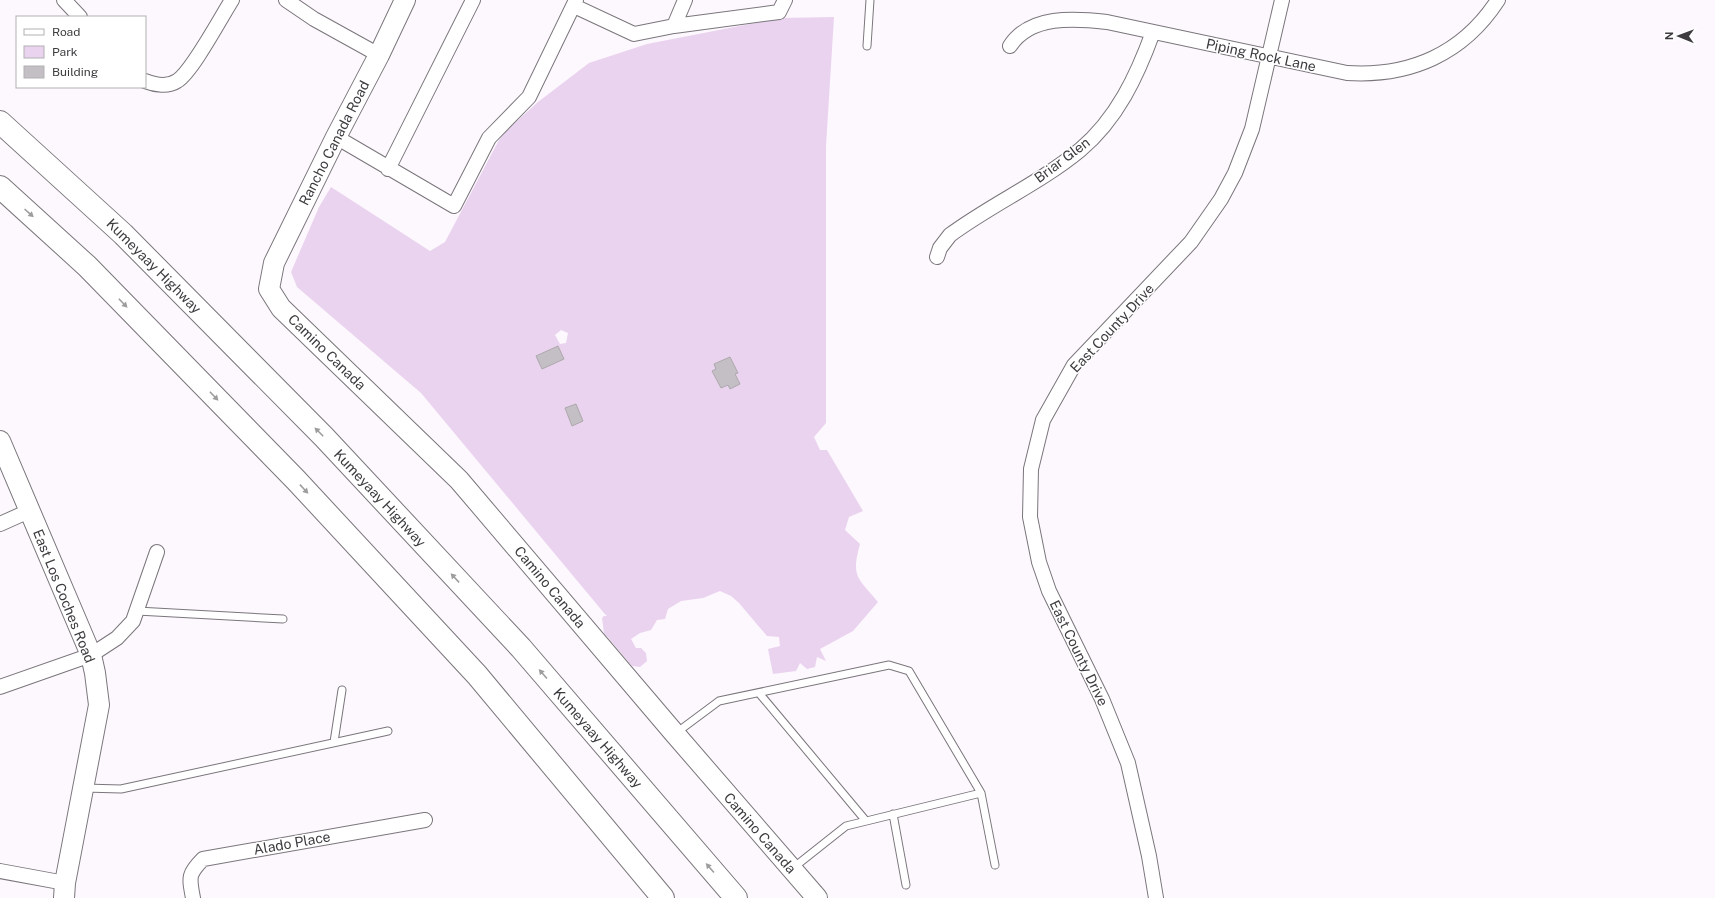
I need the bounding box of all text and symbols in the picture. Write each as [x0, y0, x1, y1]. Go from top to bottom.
legend [16, 16, 146, 88]
north arrow [1659, 16, 1699, 56]
text: Road [52, 25, 80, 39]
text: N [1663, 31, 1675, 40]
street label: Piping Rock Lane [1205, 36, 1318, 74]
text: Park [52, 45, 78, 59]
text: Building [52, 65, 98, 79]
street label: Rancho Canada Road [296, 78, 372, 208]
street label: Briar Glen [1031, 134, 1093, 186]
one-way arrow [24, 208, 34, 218]
street label: Kumeyaay Highway [103, 215, 205, 317]
street label: East County Drive [1067, 280, 1157, 376]
one-way arrow [118, 298, 128, 308]
street label: Camino Canada [285, 311, 369, 393]
one-way arrow [209, 391, 219, 401]
one-way arrow [314, 427, 324, 437]
street label: Kumeyaay Highway [331, 446, 430, 550]
one-way arrow [300, 484, 309, 494]
street label: East Los Coches Road [30, 527, 98, 665]
street label: Camino Canada [511, 543, 589, 631]
one-way arrow [451, 573, 460, 584]
street label: East County Drive [1047, 598, 1111, 708]
one-way arrow [539, 669, 548, 680]
street label: Kumeyaay Highway [550, 685, 646, 792]
street label: Camino Canada [721, 789, 799, 877]
street label: Alado Place [252, 828, 332, 858]
one-way arrow [706, 863, 715, 874]

